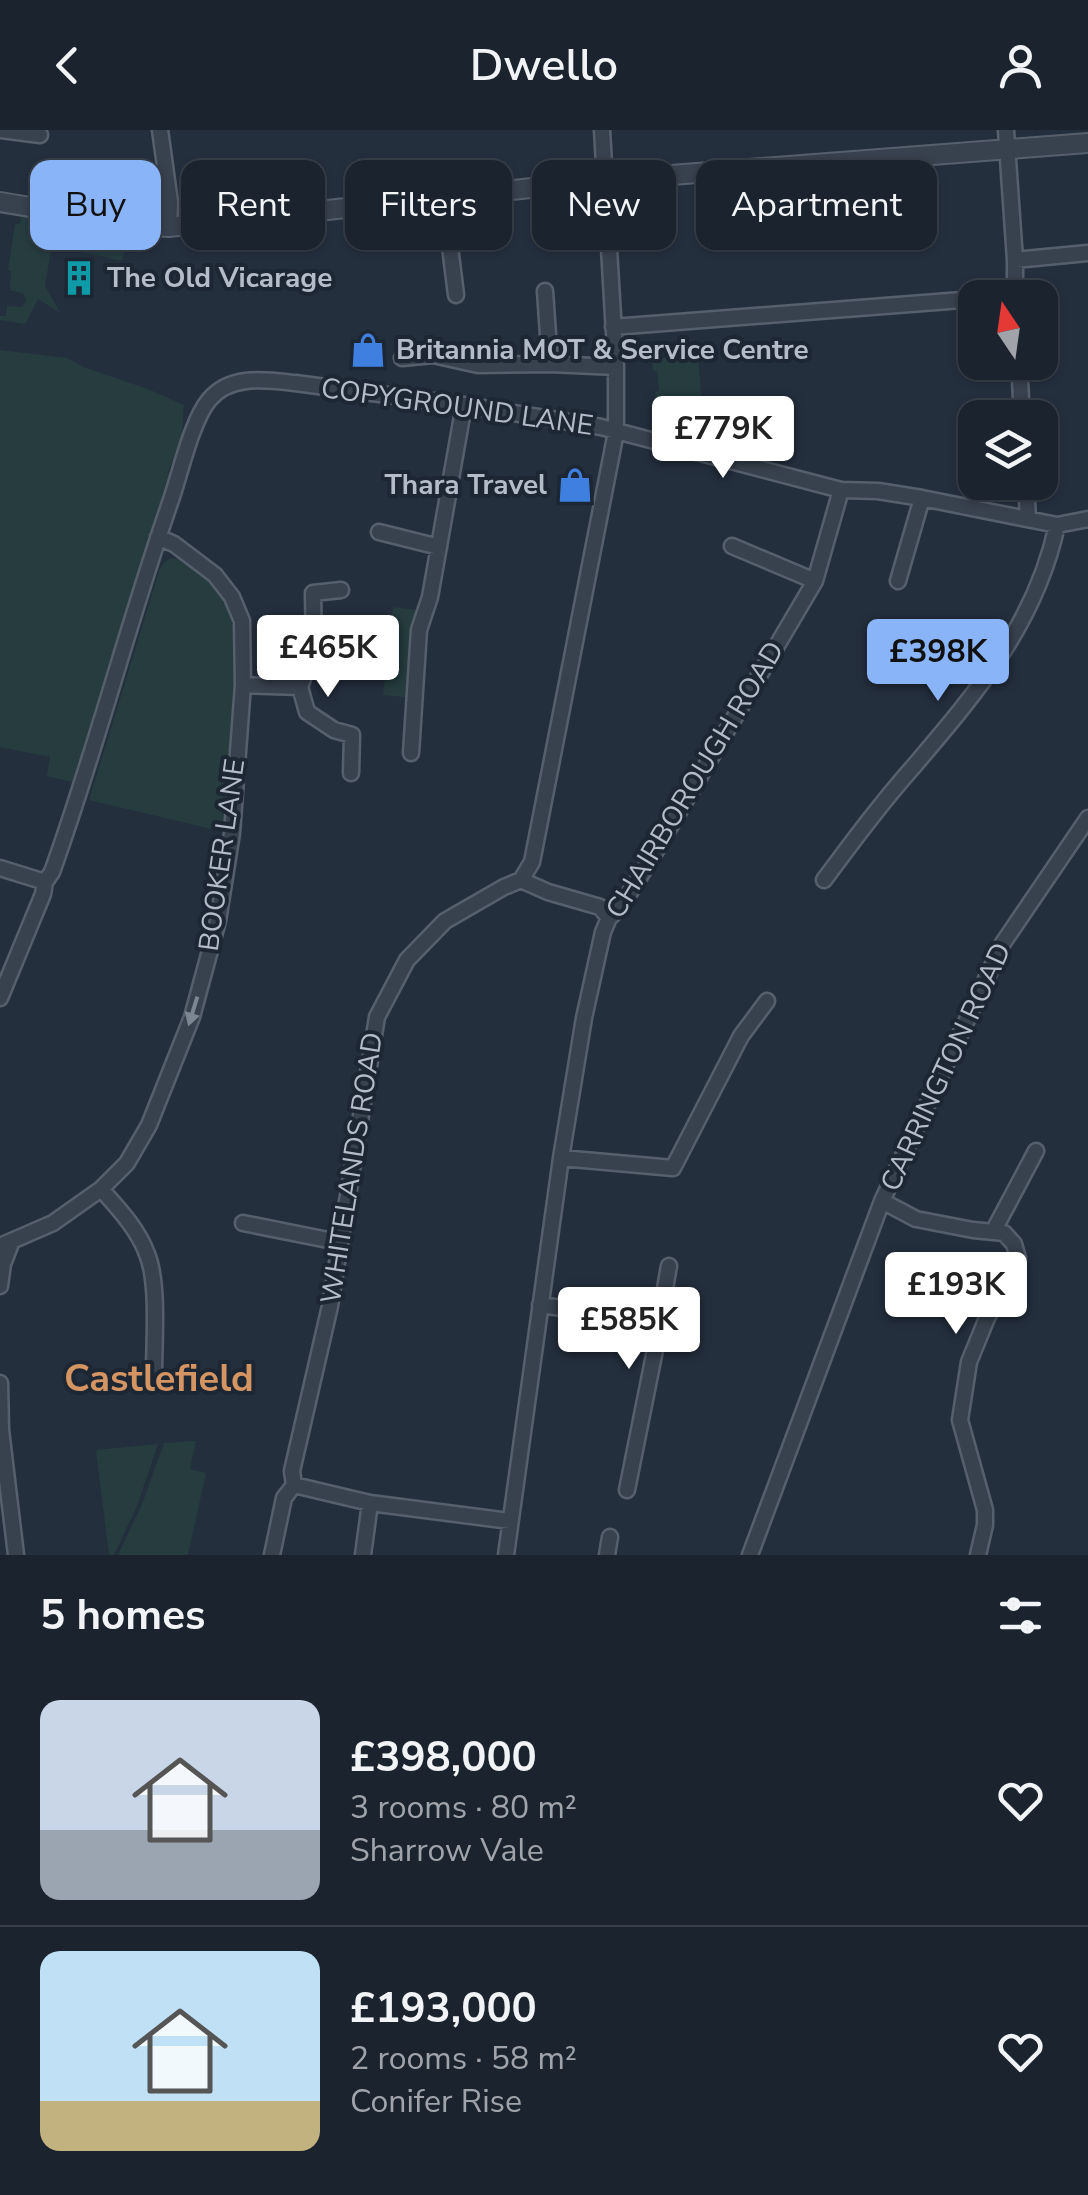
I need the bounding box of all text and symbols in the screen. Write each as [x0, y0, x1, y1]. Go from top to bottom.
text: Dwello [470, 35, 618, 96]
icon: back [40, 38, 95, 93]
icon: person [993, 38, 1048, 93]
chip: Buy [30, 160, 161, 250]
chip: Rent [181, 160, 325, 250]
chip: Filters [345, 160, 512, 250]
chip: New [532, 160, 676, 250]
chip: Apartment [696, 160, 937, 250]
building icon: The Old Vicarage [60, 259, 98, 297]
place label: The Old Vicarage [107, 259, 332, 297]
north arrow [958, 280, 1058, 380]
map controls [958, 280, 1058, 500]
shop icon: Britannia MOT & Service Centre [349, 331, 387, 369]
place label: Britannia MOT & Service Centre [396, 331, 809, 369]
street label: COPYGROUND LANE [319, 369, 595, 445]
pin: £779K [653, 396, 793, 481]
button: layers [958, 400, 1058, 500]
text: £779K [674, 407, 772, 450]
place label: Thara Travel [384, 466, 547, 504]
shop icon: Thara Travel [556, 466, 594, 504]
pin: £465K [258, 615, 398, 700]
pin: £398K [868, 619, 1008, 704]
text: £465K [279, 626, 377, 669]
text: £398K [889, 630, 987, 673]
street label: CHAIRBOROUGH ROAD [597, 634, 793, 926]
street label: BOOKER LANE [190, 756, 254, 954]
street label: CARRINGTON ROAD [872, 937, 1020, 1197]
one-way arrow [185, 996, 200, 1027]
street label: WHITELANDS ROAD [312, 1030, 392, 1306]
pin: £193K [886, 1252, 1026, 1337]
text: £193K [907, 1263, 1005, 1306]
pin: £585K [559, 1287, 699, 1372]
text: £585K [580, 1298, 678, 1341]
district label: Castlefield [64, 1353, 254, 1404]
text: 5 homes [40, 1587, 205, 1644]
icon: filters [993, 1588, 1048, 1643]
text: £398,000 [350, 1729, 537, 1786]
icon: home [120, 1740, 240, 1860]
icon: heart [993, 1773, 1048, 1828]
text: 3 rooms · 80 m² [350, 1786, 577, 1829]
text: Sharrow Vale [350, 1829, 544, 1872]
text: £193,000 [350, 1980, 537, 2037]
icon: home [120, 1991, 240, 2111]
icon: heart [993, 2024, 1048, 2079]
text: 2 rooms · 58 m² [350, 2037, 577, 2080]
text: Conifer Rise [350, 2080, 522, 2123]

